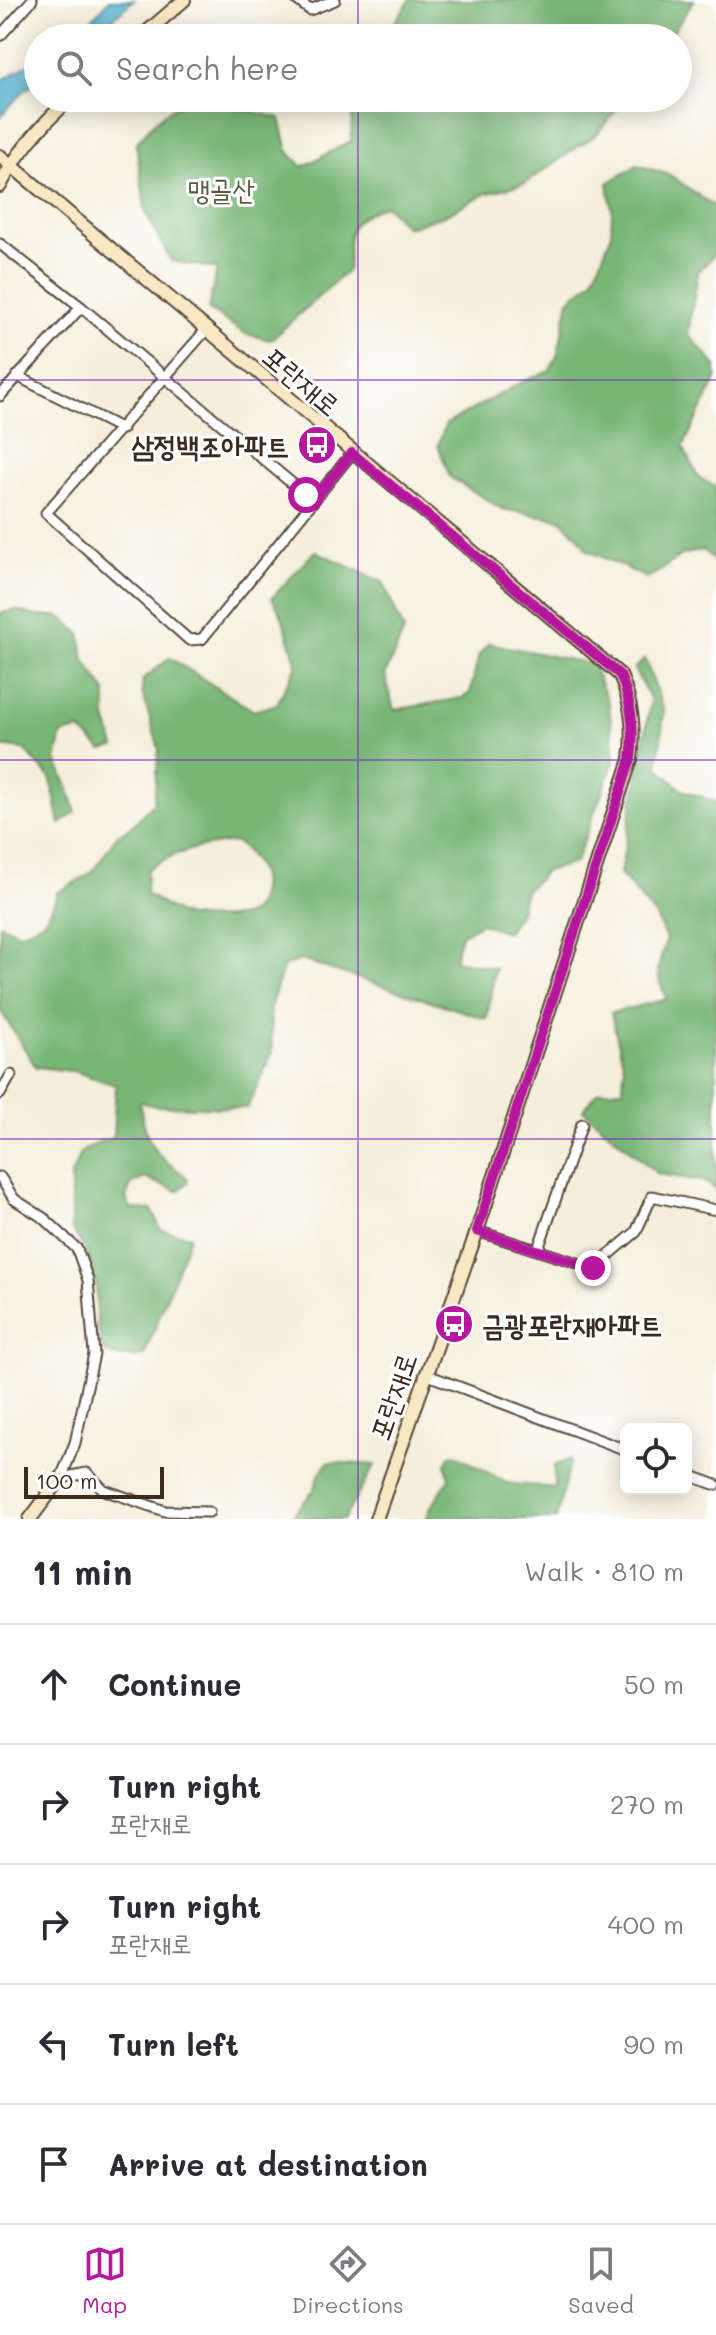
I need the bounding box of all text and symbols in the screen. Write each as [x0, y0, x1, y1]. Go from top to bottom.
search box [24, 24, 692, 112]
icon: search [52, 46, 96, 90]
text: Search here [116, 48, 299, 88]
park label: 맹골산 [187, 171, 255, 207]
street label: 포란재로 [256, 337, 348, 423]
bus stop icon: 삼정백조아파트 [296, 424, 338, 466]
place label: 삼정백조아파트 [131, 427, 289, 463]
route start [288, 477, 324, 513]
route end [575, 1250, 611, 1286]
bus stop icon: 금광포란재아파트 [433, 1303, 475, 1345]
place label: 금광포란재아파트 [482, 1306, 662, 1342]
street label: 포란재로 [360, 1348, 424, 1444]
map controls [620, 1423, 692, 1495]
button: locate [620, 1423, 692, 1495]
scale bar [24, 1463, 164, 1499]
text: 100 m [36, 1466, 98, 1495]
text: 11 min [32, 1549, 132, 1594]
text: Walk · 810 m [524, 1554, 684, 1588]
icon: ahead [32, 1662, 76, 1706]
text: Continue [108, 1664, 241, 1704]
text: 50 m [624, 1667, 684, 1701]
text: Turn right [108, 1766, 261, 1806]
icon: right [32, 1782, 76, 1826]
text: 270 m [610, 1787, 684, 1821]
text: 포란재로 [108, 1806, 192, 1840]
text: Turn right [108, 1886, 261, 1926]
icon: right [32, 1902, 76, 1946]
text: 400 m [608, 1907, 684, 1941]
text: 포란재로 [108, 1926, 192, 1960]
icon: left [32, 2022, 76, 2066]
text: Turn left [108, 2024, 239, 2064]
text: 90 m [624, 2027, 684, 2061]
icon: arrive [32, 2142, 76, 2186]
text: Arrive at destination [108, 2144, 428, 2184]
tab: Map [82, 2242, 127, 2319]
tab: Directions [292, 2242, 404, 2319]
tab: Saved [568, 2242, 634, 2319]

